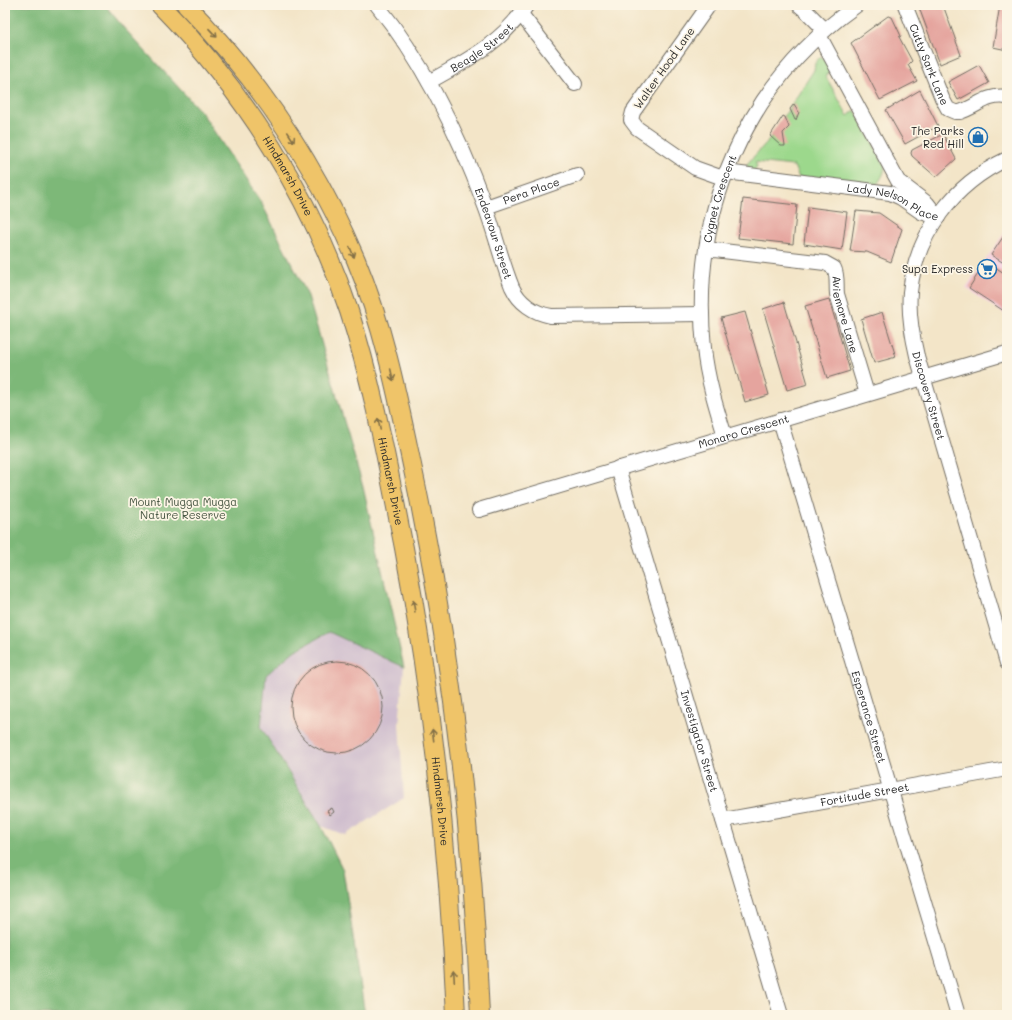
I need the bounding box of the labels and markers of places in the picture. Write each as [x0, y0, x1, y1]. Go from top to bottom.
place label: The Parks Red Hill [911, 123, 964, 151]
shop icon: The Parks Red Hill [967, 126, 989, 148]
supermarket icon: Supa Express [976, 258, 998, 280]
place label: Supa Express [902, 261, 973, 276]

